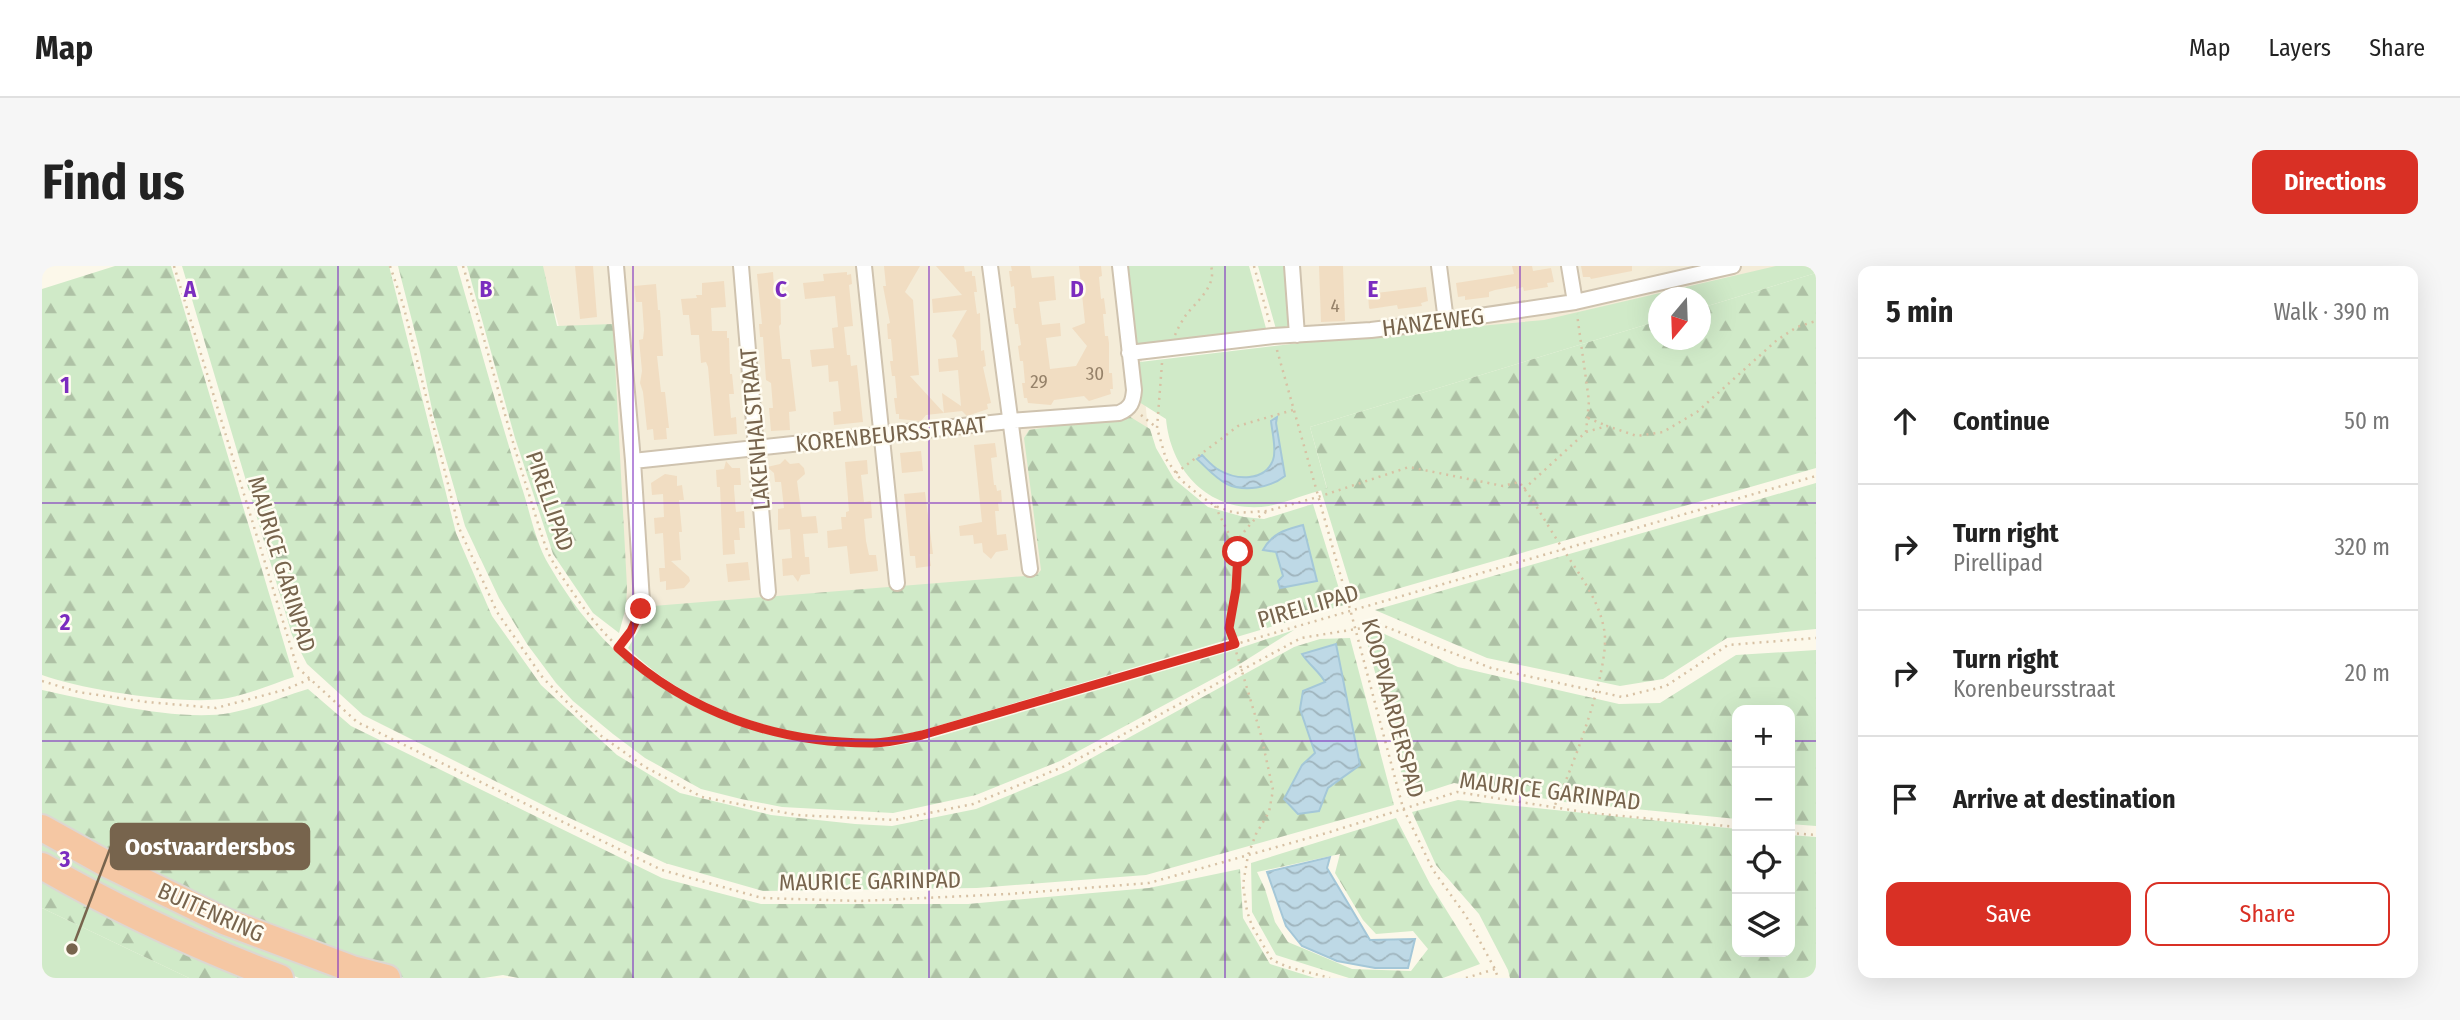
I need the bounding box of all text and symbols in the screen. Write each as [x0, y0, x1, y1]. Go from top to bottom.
text: Map [35, 28, 93, 68]
text: Map [2189, 34, 2231, 62]
text: Layers [2269, 34, 2331, 62]
text: Share [2369, 34, 2425, 62]
button: Directions [2252, 150, 2418, 214]
text: Find us [42, 153, 185, 212]
text: A [183, 275, 197, 303]
text: B [480, 275, 493, 303]
text: C [775, 275, 787, 303]
text: D [1070, 275, 1084, 303]
text: E [1368, 275, 1379, 303]
north arrow [1648, 287, 1711, 350]
house number: 4 [1330, 294, 1340, 317]
text: 5 min [1886, 294, 1953, 330]
text: Walk · 390 m [2274, 298, 2390, 326]
street label: HANZEWEG [1380, 302, 1486, 342]
street label: LAKENHALSTRAAT [734, 346, 776, 511]
house number: 30 [1086, 362, 1104, 385]
house number: 29 [1030, 370, 1048, 393]
text: 1 [60, 371, 70, 399]
icon: ahead [1886, 402, 1924, 440]
text: Continue [1953, 406, 2050, 437]
text: 50 m [2344, 407, 2390, 435]
street label: KORENBEURSSTRAAT [794, 410, 988, 458]
street label: PIRELLIPAD [520, 447, 580, 555]
street label: MAURICE GARINPAD [242, 473, 322, 655]
text: Turn right [1953, 518, 2059, 549]
icon: right [1886, 528, 1924, 566]
text: 320 m [2335, 533, 2390, 561]
route start [1222, 536, 1253, 567]
text: Pirellipad [1953, 549, 2043, 577]
street label: PIRELLIPAD [1254, 578, 1362, 634]
route end [625, 593, 656, 624]
text: 2 [59, 608, 71, 636]
street label: KOOPVAARDERSPAD [1356, 615, 1430, 801]
text: Turn right [1953, 644, 2059, 675]
icon: right [1886, 654, 1924, 692]
text: 20 m [2345, 659, 2390, 687]
text: Korenbeursstraat [1953, 675, 2115, 703]
map controls [1732, 705, 1795, 957]
button: + [1732, 705, 1795, 768]
street label: MAURICE GARINPAD [1458, 766, 1642, 816]
button: − [1732, 768, 1795, 831]
icon: arrive [1886, 780, 1924, 818]
text: Arrive at destination [1953, 784, 2176, 815]
callout: Oostvaardersbos [111, 824, 309, 869]
button: locate [1732, 831, 1795, 894]
text: Oostvaardersbos [125, 833, 296, 861]
text: 3 [59, 845, 71, 873]
street label: MAURICE GARINPAD [779, 865, 961, 897]
street label: BUITENRING [154, 876, 268, 948]
button: Save [1886, 882, 2131, 946]
button: Share [2145, 882, 2390, 946]
button: layers [1732, 894, 1795, 957]

